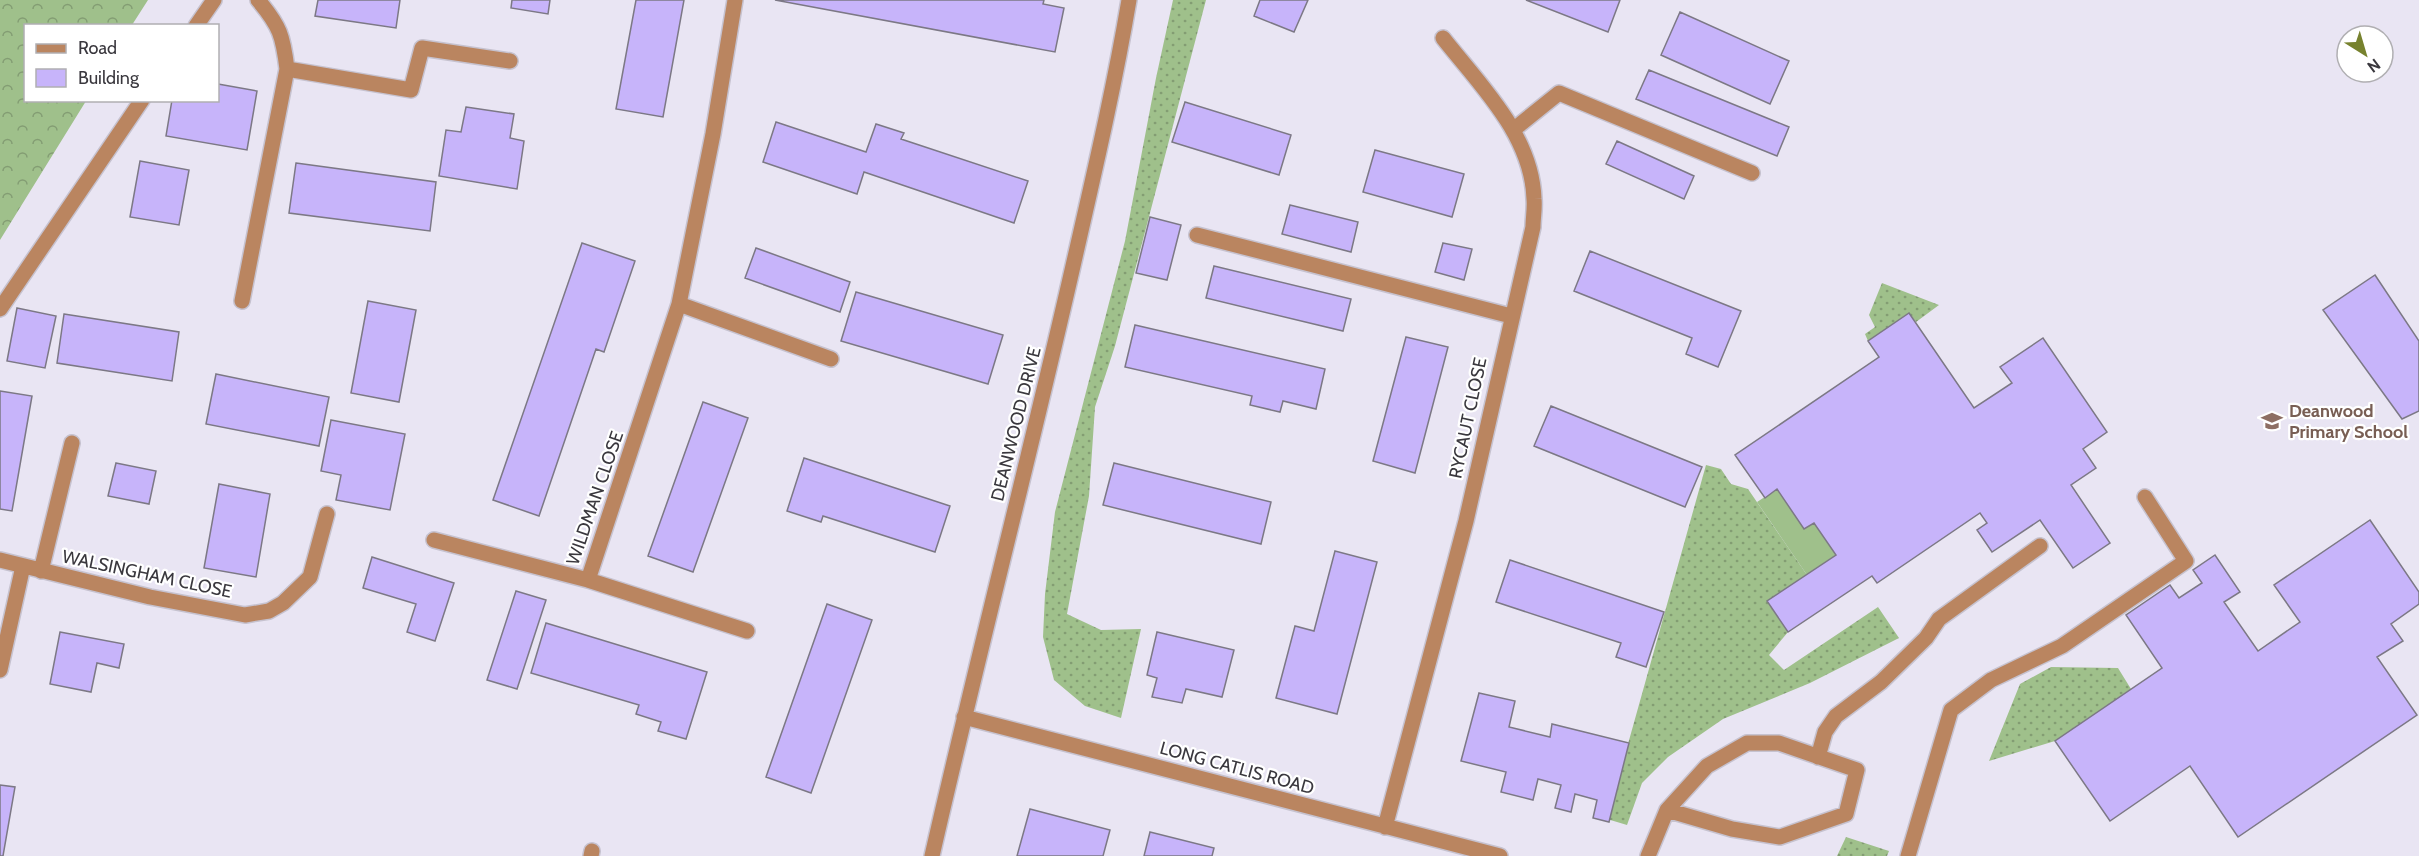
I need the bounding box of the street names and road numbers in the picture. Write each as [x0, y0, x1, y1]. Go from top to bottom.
street label: DEANWOOD DRIVE [986, 345, 1046, 503]
street label: RYCAUT CLOSE [1444, 356, 1492, 480]
street label: WILDMAN CLOSE [562, 428, 628, 568]
street label: WALSINGHAM CLOSE [60, 545, 234, 603]
street label: LONG CATLIS ROAD [1157, 737, 1317, 799]

